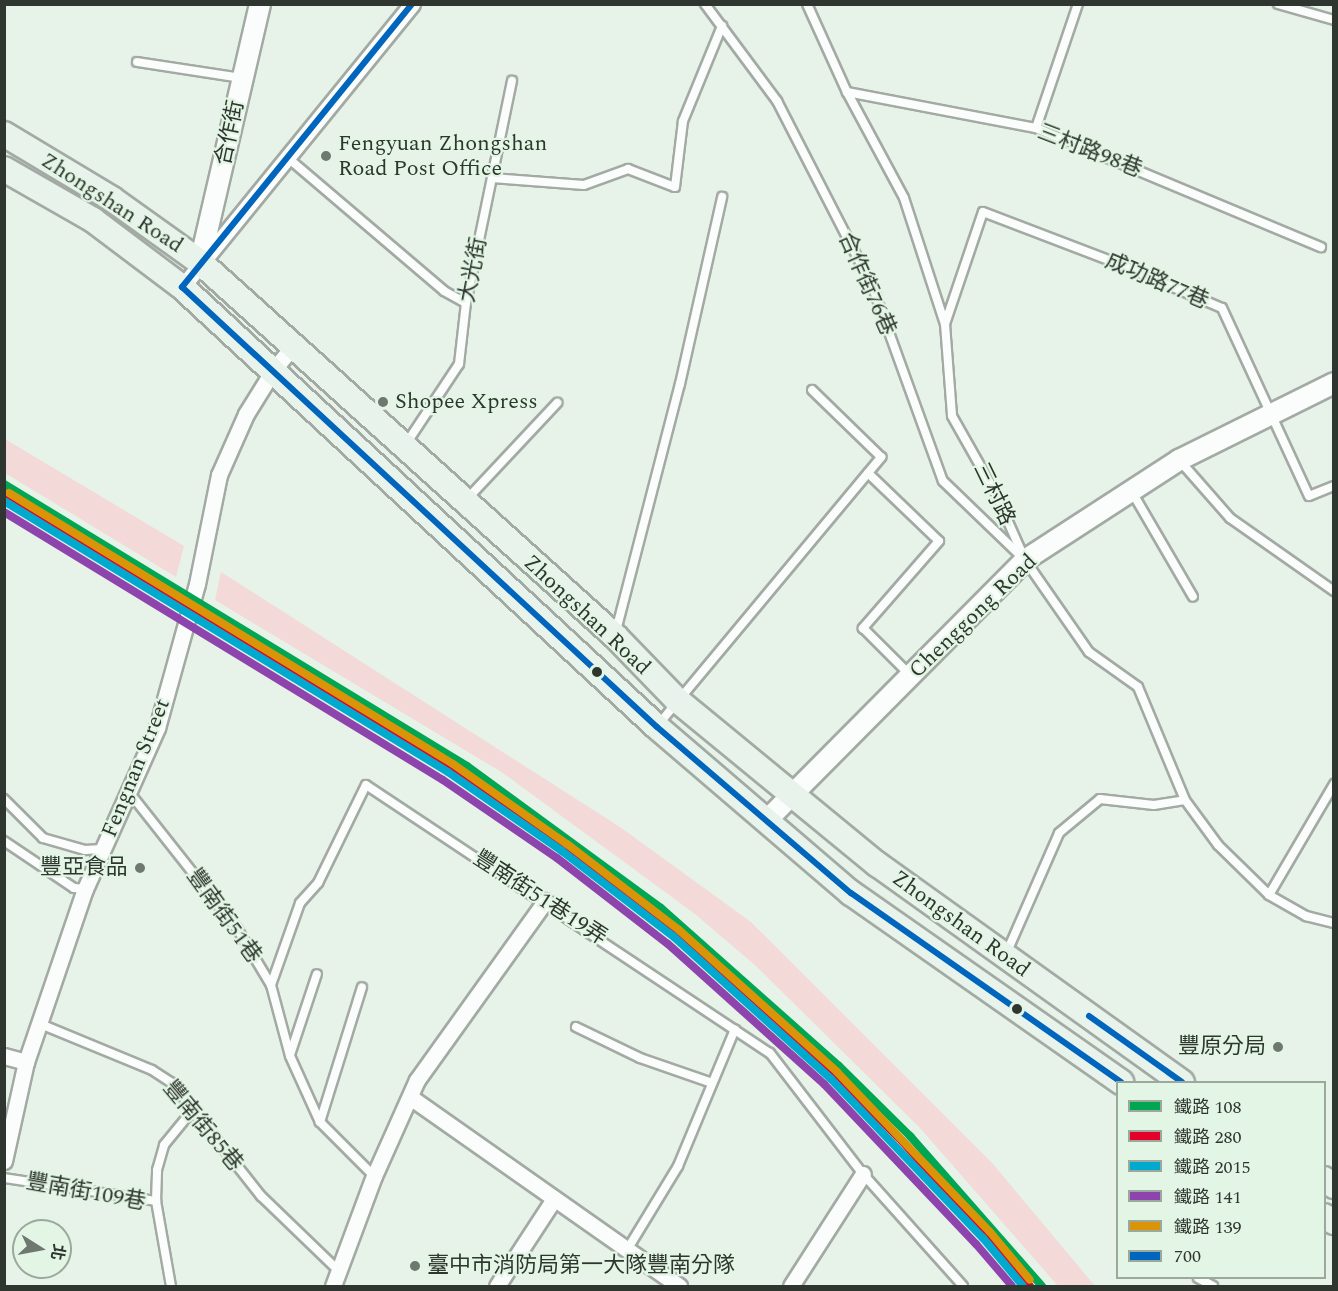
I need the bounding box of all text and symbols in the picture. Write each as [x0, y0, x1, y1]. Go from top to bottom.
street label: 合作街 [210, 98, 250, 168]
street label: 三村路98巷 [1034, 119, 1146, 183]
place label: Fengyuan Zhongshan Road Post Office [338, 130, 547, 182]
street label: Zhongshan Road [36, 147, 188, 259]
marker: Fengyuan Zhongshan Road Post Office [319, 149, 333, 163]
street label: 合作街76巷 [833, 228, 901, 340]
street label: 大光街 [454, 235, 492, 305]
street label: 成功路77巷 [1101, 247, 1213, 315]
place label: Shopee Xpress [395, 389, 538, 415]
marker: Shopee Xpress [376, 395, 390, 409]
street label: 三村路 [968, 459, 1020, 529]
street label: Chenggong Road [904, 548, 1042, 684]
street label: Zhongshan Road [518, 549, 656, 681]
unlabelled marker [591, 666, 603, 678]
street label: Fengnan Street [96, 695, 176, 841]
street label: 豐南街51巷19弄 [468, 845, 612, 951]
place label: 豐亞食品 [40, 855, 128, 881]
marker: 豐亞食品 [133, 861, 147, 875]
street label: 豐南街51巷 [181, 864, 267, 968]
street label: Zhongshan Road [887, 865, 1035, 983]
unlabelled marker [1011, 1003, 1023, 1015]
place label: 豐原分局 [1178, 1034, 1266, 1060]
marker: 豐原分局 [1271, 1040, 1285, 1054]
street label: 豐南街85巷 [158, 1075, 248, 1177]
legend [1116, 1081, 1326, 1279]
text: 鐵路 108 [1174, 1094, 1242, 1121]
text: 鐵路 280 [1174, 1124, 1242, 1151]
text: 鐵路 2015 [1174, 1154, 1251, 1181]
street label: 豐南街109巷 [24, 1168, 148, 1216]
text: 鐵路 141 [1174, 1184, 1242, 1211]
text: 鐵路 139 [1174, 1214, 1242, 1241]
north arrow [12, 1219, 72, 1279]
text: 北 [44, 1242, 71, 1262]
text: 700 [1174, 1243, 1201, 1270]
place label: 臺中市消防局第一大隊豐南分隊 [427, 1253, 735, 1279]
marker: 臺中市消防局第一大隊豐南分隊 [408, 1259, 422, 1273]

